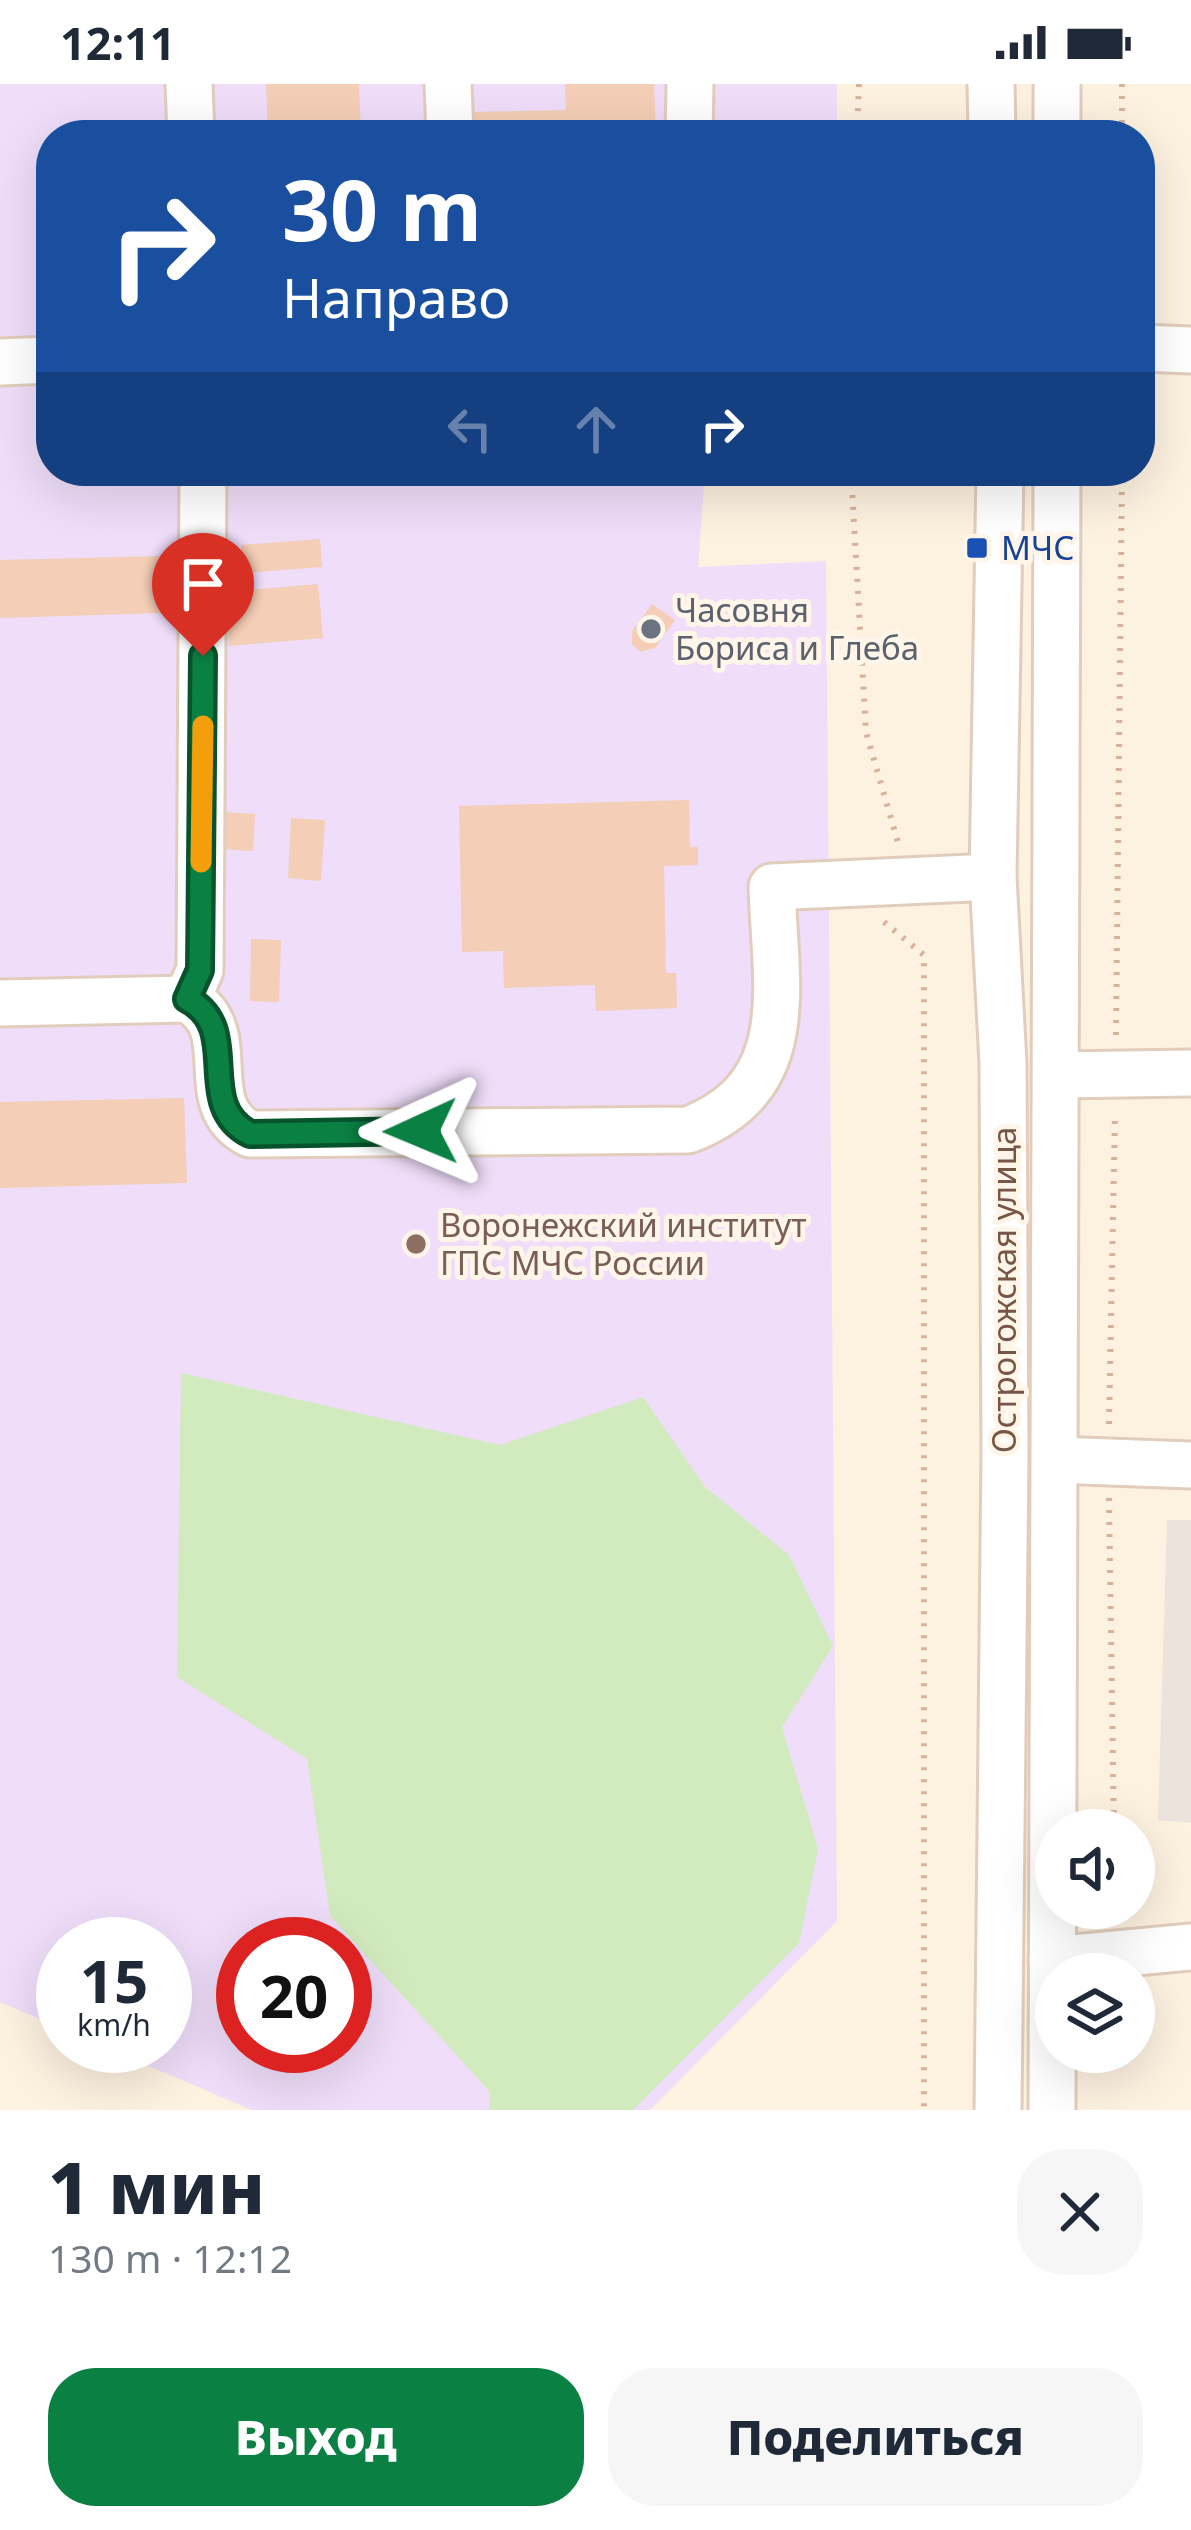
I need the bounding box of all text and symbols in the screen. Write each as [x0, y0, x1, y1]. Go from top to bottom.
text: 12:11 [60, 12, 176, 73]
text: 30 m [282, 151, 482, 266]
icon: right [84, 168, 240, 324]
text: Направо [282, 260, 510, 334]
icon: left [437, 396, 503, 462]
icon: ahead [563, 396, 629, 462]
icon: right [689, 396, 755, 462]
place label: МЧС [1001, 525, 1074, 570]
pin [152, 533, 254, 656]
marker: МЧС [964, 535, 990, 561]
icon: arrive [170, 551, 236, 617]
place label: Часовня Бориса и Глеба [675, 587, 919, 670]
marker: Часовня Бориса и Глеба [638, 616, 664, 642]
position arrow [358, 1068, 484, 1194]
street label: Острогожская улица [981, 1127, 1026, 1453]
place label: Воронежский институт ГПС МЧС России [440, 1202, 807, 1285]
marker: Воронежский институт ГПС МЧС России [403, 1231, 429, 1257]
map controls [1035, 1809, 1155, 2073]
button: sound [1035, 1809, 1155, 1929]
speed limit sign: 20 [216, 1917, 372, 2073]
text: 15 [80, 1939, 148, 2021]
button: layers [1035, 1953, 1155, 2073]
text: km/h [77, 2004, 151, 2045]
text: 1 мин [48, 2137, 265, 2235]
button: close [1017, 2149, 1143, 2275]
text: 130 m · 12:12 [48, 2231, 292, 2284]
button: Выход [48, 2368, 584, 2506]
button: Поделиться [608, 2368, 1143, 2506]

